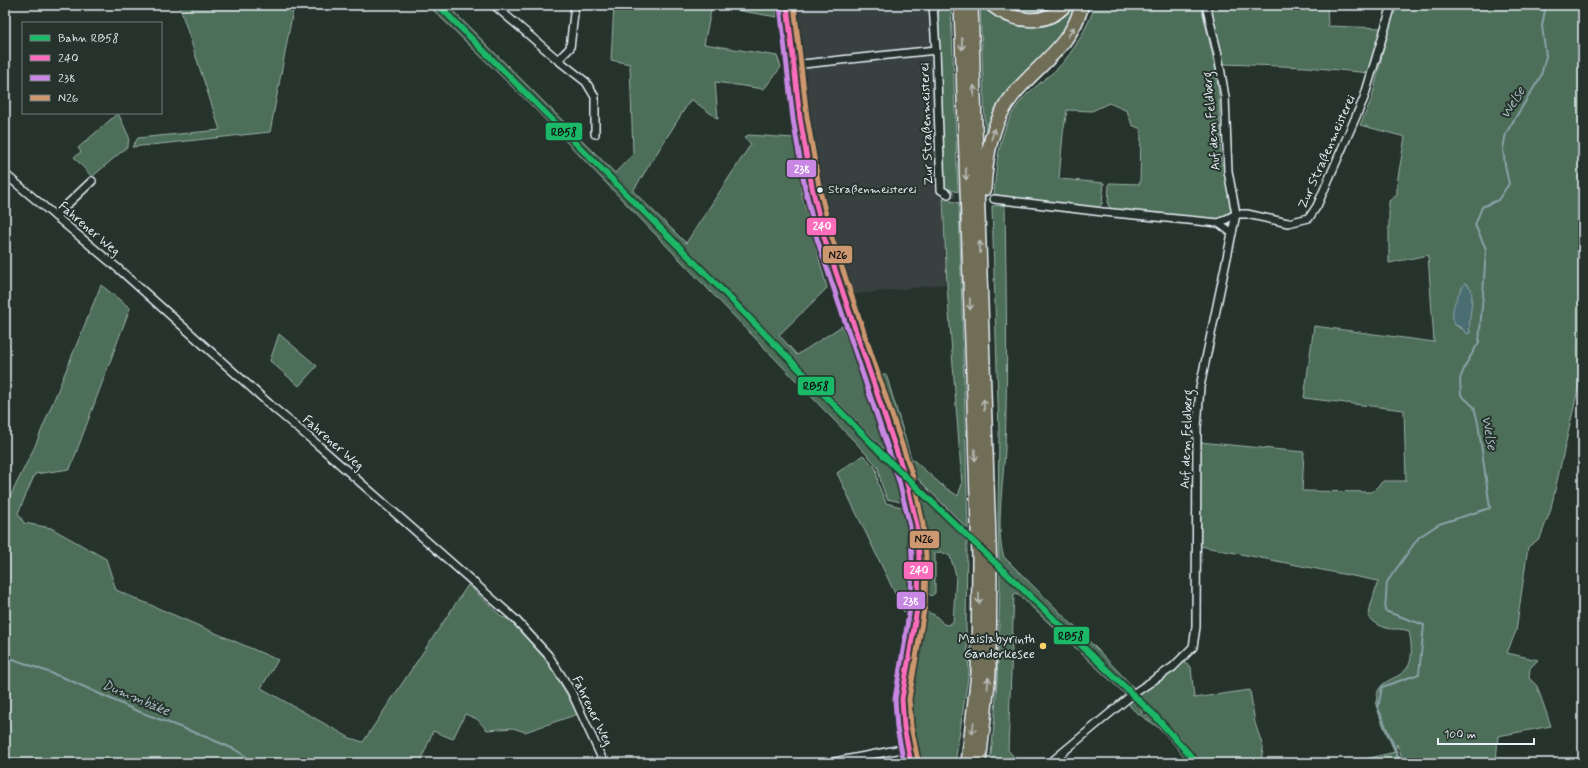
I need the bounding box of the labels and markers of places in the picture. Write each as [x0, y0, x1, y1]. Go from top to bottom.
place label: Straßenmeisterei [828, 182, 916, 198]
marker: Straßenmeisterei [815, 185, 825, 195]
place label: Maislabyrinth Ganderkesee [958, 631, 1035, 663]
marker: Maislabyrinth Ganderkesee [1038, 641, 1048, 651]

